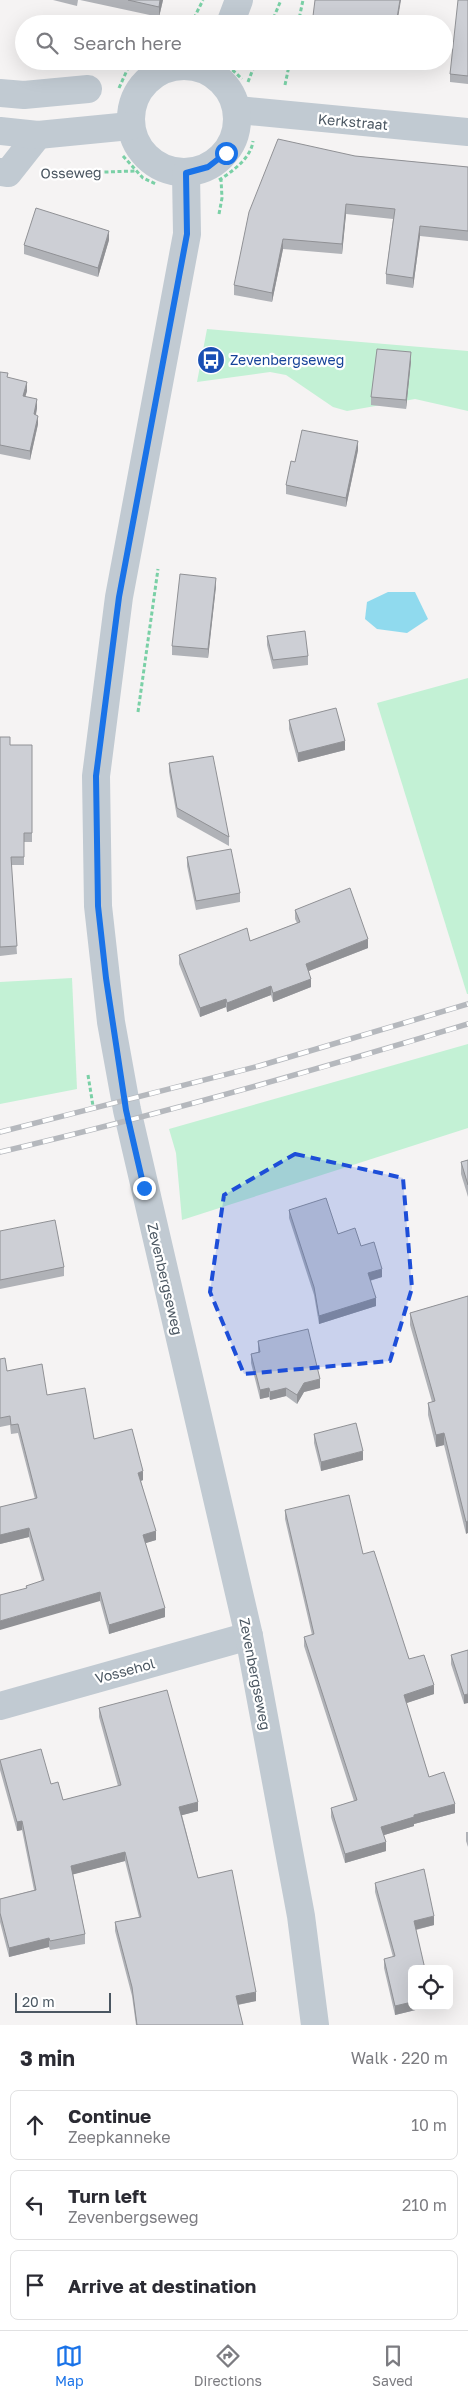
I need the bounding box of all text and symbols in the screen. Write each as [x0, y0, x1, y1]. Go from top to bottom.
search box [15, 15, 453, 70]
icon: search [33, 29, 61, 57]
text: Search here [73, 31, 182, 54]
street label: Kerkstraat [317, 110, 389, 133]
route start [215, 142, 238, 165]
street label: Osseweg [40, 163, 102, 182]
bus stop icon: Zevenbergseweg [196, 345, 226, 375]
place label: Zevenbergseweg [230, 351, 344, 368]
route end [133, 1177, 156, 1200]
street label: Zevenbergseweg [144, 1221, 187, 1336]
street label: Zevenbergseweg [236, 1616, 275, 1732]
street label: Vossehol [93, 1654, 157, 1687]
map controls [408, 1965, 453, 2010]
button: locate [408, 1965, 453, 2010]
scale bar [15, 1990, 111, 2013]
text: 20 m [22, 1993, 55, 2010]
text: 3 min [20, 2045, 75, 2071]
text: Walk · 220 m [351, 2048, 448, 2068]
text: Continue [68, 2104, 151, 2127]
icon: ahead [21, 2111, 49, 2139]
text: 10 m [411, 2115, 447, 2135]
text: Zeepkanneke [68, 2127, 171, 2147]
text: Turn left [68, 2184, 147, 2207]
icon: left [21, 2191, 49, 2219]
text: 210 m [402, 2195, 447, 2215]
text: Zevenbergseweg [68, 2207, 199, 2227]
icon: arrive [21, 2271, 49, 2299]
text: Arrive at destination [68, 2274, 256, 2297]
tab: Map [55, 2342, 84, 2389]
tab: Directions [194, 2342, 262, 2389]
tab: Saved [372, 2342, 413, 2389]

